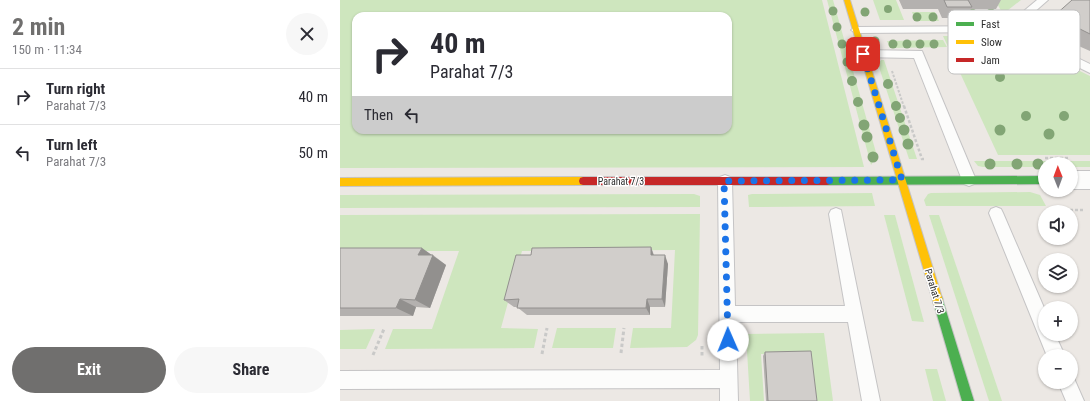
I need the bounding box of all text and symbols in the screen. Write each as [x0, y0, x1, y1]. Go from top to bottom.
legend [948, 10, 1080, 74]
text: 2 min [12, 13, 65, 41]
button: close [286, 13, 328, 55]
text: Fast [981, 18, 1000, 31]
text: 40 m [430, 27, 486, 60]
icon: right [364, 28, 416, 80]
text: Slow [981, 36, 1002, 49]
pin [846, 37, 880, 71]
text: 150 m · 11:34 [12, 42, 82, 57]
icon: arrive [852, 43, 874, 65]
text: Jam [981, 54, 1000, 67]
text: Parahat 7/3 [430, 61, 513, 82]
text: Turn right [46, 80, 105, 98]
icon: right [12, 86, 34, 108]
text: 40 m [298, 88, 328, 106]
text: Parahat 7/3 [46, 98, 106, 113]
icon: left [401, 104, 423, 126]
text: Then [364, 106, 393, 124]
text: Turn left [46, 136, 97, 154]
icon: left [12, 142, 34, 164]
text: 50 m [298, 144, 328, 162]
text: Parahat 7/3 [46, 154, 106, 169]
north arrow [1038, 157, 1078, 197]
map controls [1038, 157, 1078, 389]
street label: Parahat 7/3 [598, 176, 644, 187]
button: sound [1038, 205, 1078, 245]
button: layers [1038, 253, 1078, 293]
street label: Parahat 7/3 [922, 267, 947, 315]
button: + [1038, 301, 1078, 341]
position arrow [707, 319, 749, 361]
button: Exit [12, 347, 166, 393]
button: Share [174, 347, 328, 393]
button: − [1038, 349, 1078, 389]

